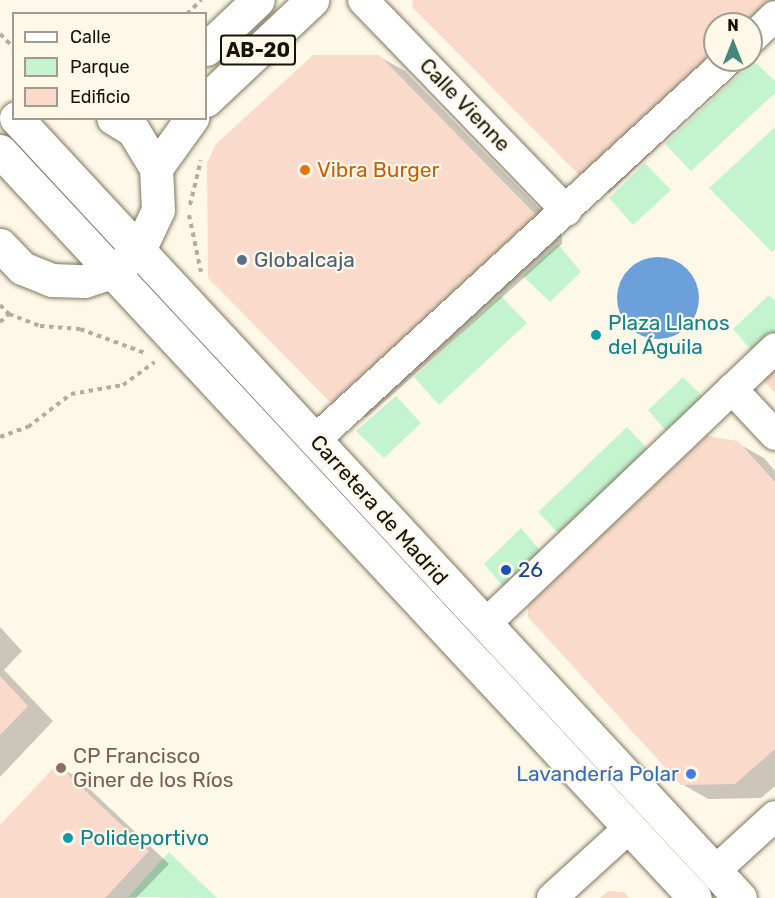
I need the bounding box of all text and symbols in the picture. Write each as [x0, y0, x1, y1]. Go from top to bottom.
legend [12, 12, 207, 120]
north arrow [703, 12, 763, 72]
text: N [727, 16, 739, 35]
text: Calle [70, 26, 111, 48]
road number: AB-20 [219, 33, 297, 67]
street label: Calle Vienne [414, 53, 516, 157]
text: Parque [70, 56, 130, 78]
text: Edificio [70, 86, 130, 108]
place label: Vibra Burger [317, 157, 440, 183]
marker: Vibra Burger [298, 163, 312, 177]
place label: Globalcaja [254, 247, 355, 273]
marker: Globalcaja [235, 253, 249, 267]
place label: Plaza Llanos del Águila [608, 310, 730, 360]
marker: Plaza Llanos del Águila [589, 328, 603, 342]
street label: Carretera de Madrid [305, 430, 453, 590]
place label: 26 [518, 557, 543, 583]
marker: 26 [499, 563, 513, 577]
place label: CP Francisco Giner de los Ríos [73, 743, 234, 793]
marker: CP Francisco Giner de los Ríos [54, 761, 68, 775]
place label: Lavandería Polar [516, 761, 679, 787]
marker: Lavandería Polar [684, 767, 698, 781]
place label: Polideportivo [80, 825, 209, 851]
marker: Polideportivo [61, 831, 75, 845]

